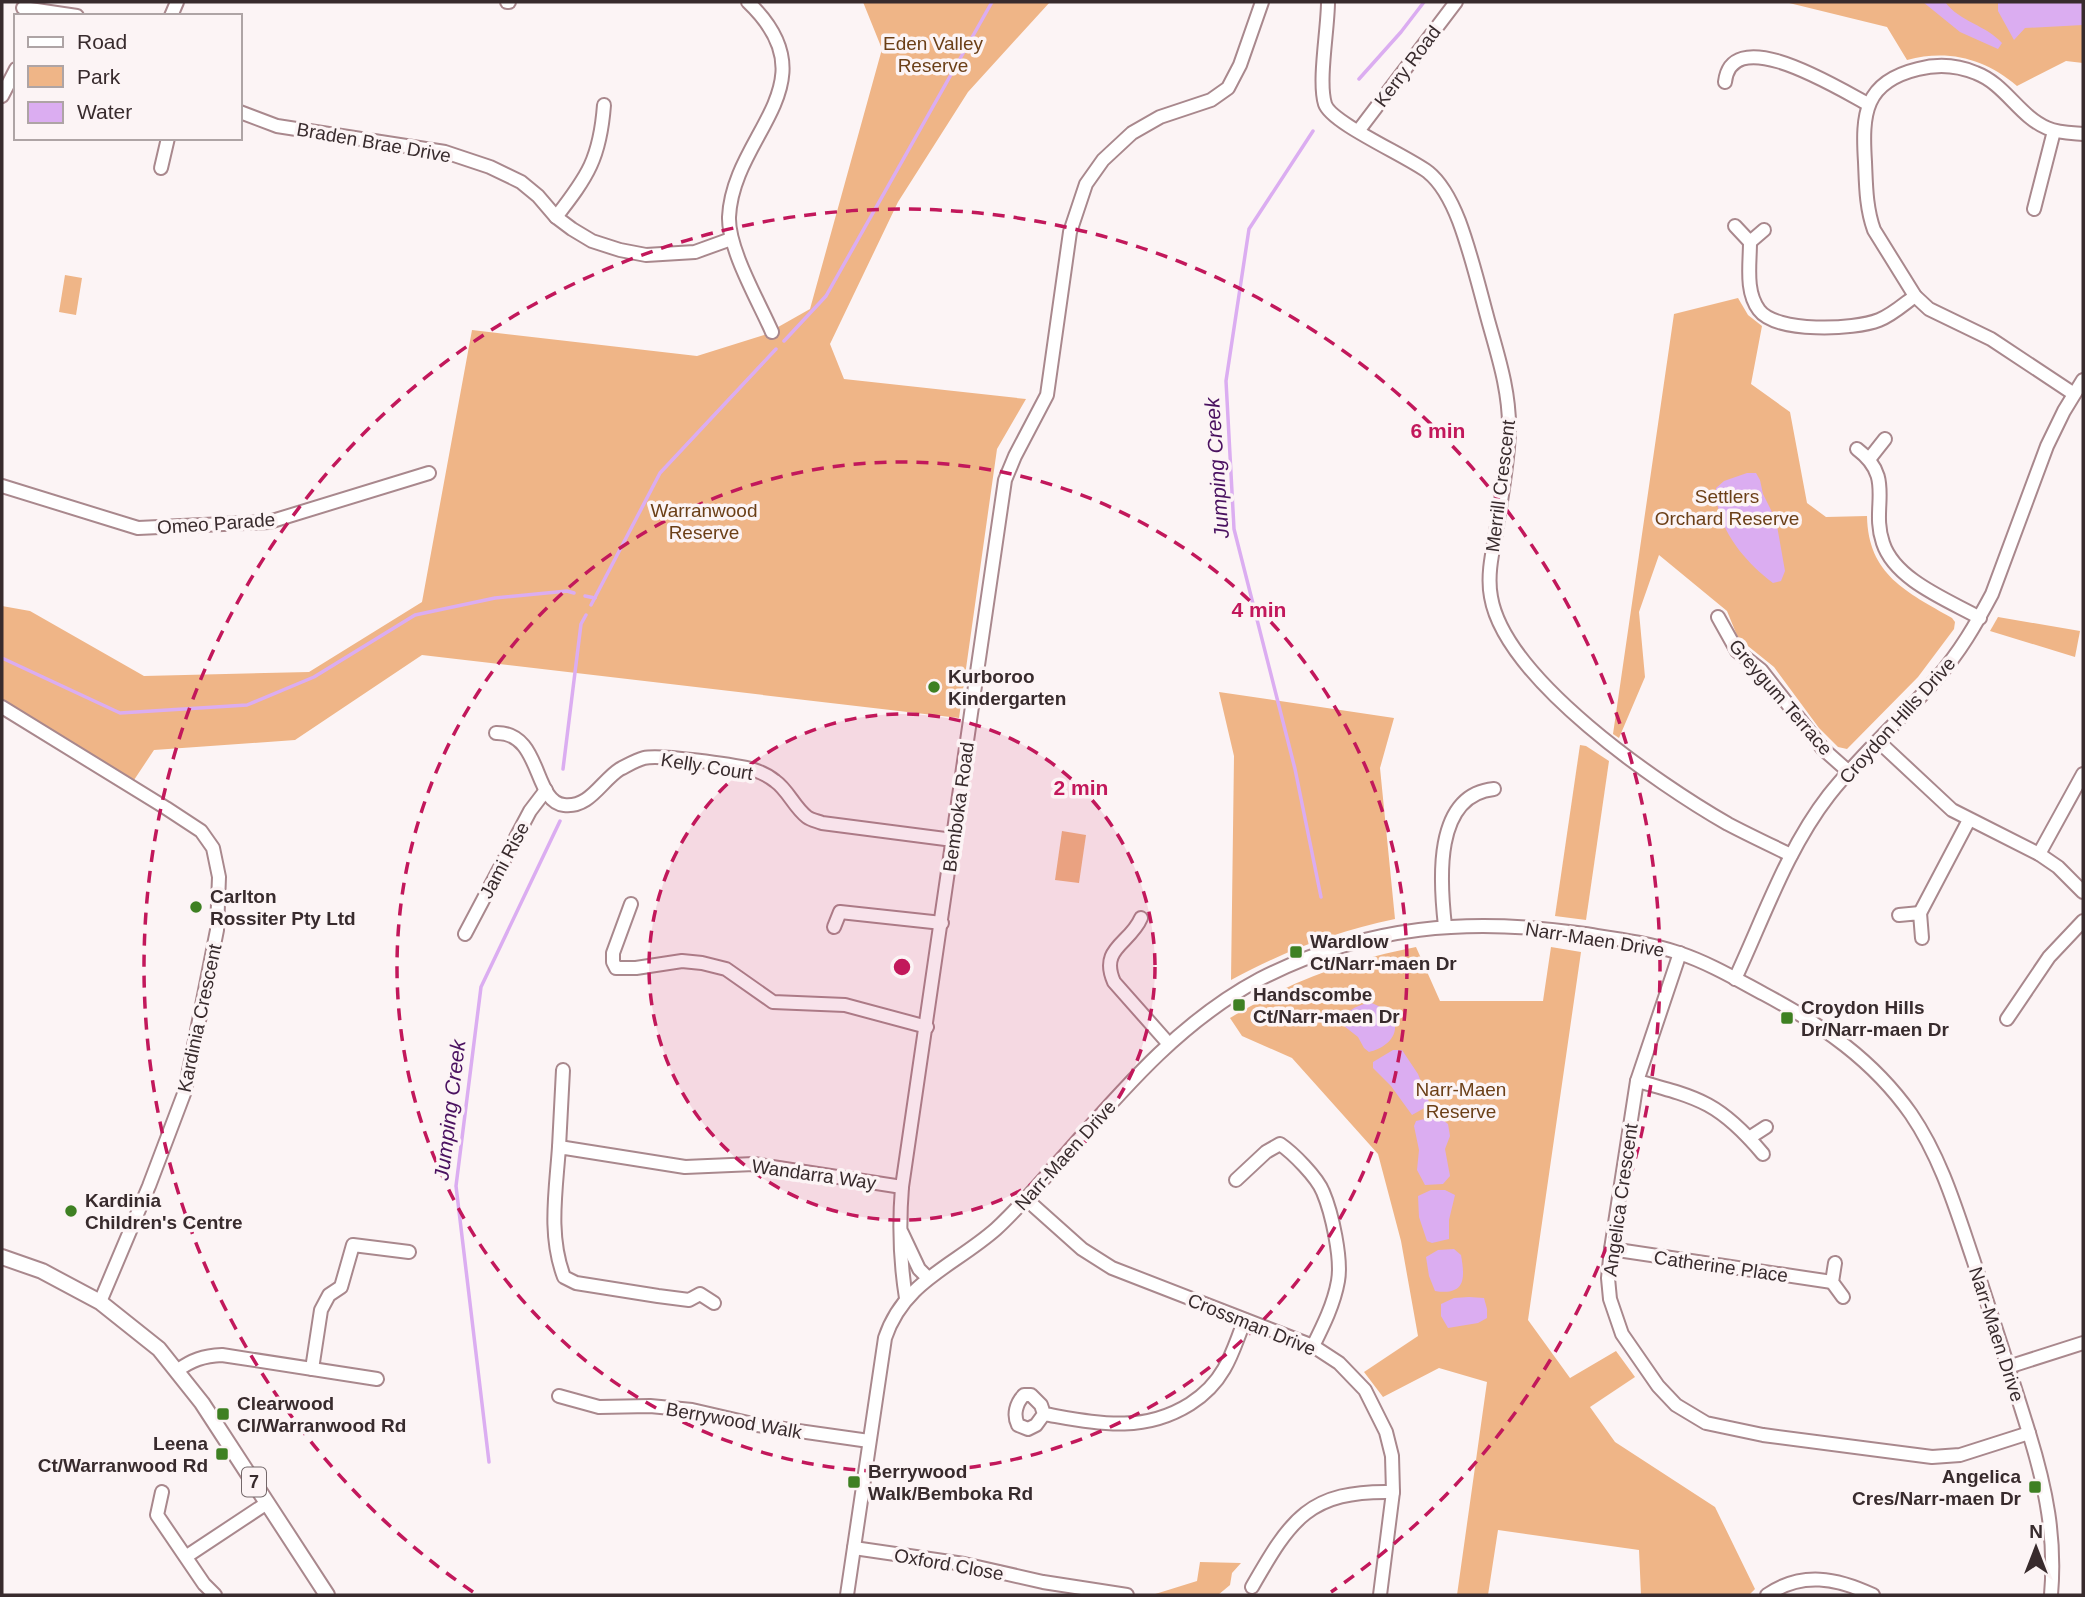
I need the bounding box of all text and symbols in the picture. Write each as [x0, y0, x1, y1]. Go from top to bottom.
legend [14, 14, 242, 140]
street label: Kerry Road [1370, 22, 1445, 111]
text: Road [77, 30, 127, 53]
park label: Eden Valley Reserve [883, 33, 983, 76]
text: Park [77, 65, 121, 88]
text: Water [77, 100, 132, 123]
street label: Braden Brae Drive [295, 119, 453, 166]
water label: Jumping Creek [1200, 395, 1233, 540]
street label: Merrill Crescent [1482, 418, 1519, 553]
text: 6 min [1411, 419, 1465, 442]
park label: Settlers Orchard Reserve [1655, 486, 1799, 529]
park label: Warranwood Reserve [650, 500, 758, 543]
street label: Omeo Parade [156, 509, 276, 538]
text: 4 min [1232, 598, 1286, 621]
street label: Greygum Terrace [1725, 635, 1837, 759]
street label: Croydon Hills Drive [1835, 653, 1960, 788]
place label: Kurboroo Kindergarten [948, 666, 1066, 709]
marker: Kurboroo Kindergarten [926, 679, 942, 695]
street label: Bemboka Road [939, 741, 978, 873]
street label: Kelly Court [659, 749, 755, 784]
text: 2 min [1054, 776, 1108, 799]
street label: Jami Rise [476, 818, 533, 902]
place label: Carlton Rossiter Pty Ltd [210, 886, 356, 929]
marker: Carlton Rossiter Pty Ltd [188, 899, 204, 915]
street label: Narr-Maen Drive [1524, 918, 1666, 961]
place label: Wardlow Ct/Narr-maen Dr [1310, 931, 1457, 974]
street label: Kardinia Crescent [174, 941, 226, 1094]
marker: Wardlow Ct/Narr-maen Dr [1288, 944, 1304, 960]
centre of rings [890, 955, 914, 979]
place label: Handscombe Ct/Narr-maen Dr [1253, 984, 1400, 1027]
marker: Handscombe Ct/Narr-maen Dr [1231, 997, 1247, 1013]
place label: Croydon Hills Dr/Narr-maen Dr [1801, 997, 1949, 1040]
marker: Croydon Hills Dr/Narr-maen Dr [1779, 1010, 1795, 1026]
water label: Jumping Creek [429, 1037, 470, 1182]
park label: Narr-Maen Reserve [1416, 1079, 1506, 1122]
street label: Narr-Maen Drive [1011, 1096, 1120, 1215]
street label: Angelica Crescent [1599, 1122, 1642, 1278]
street label: Wandarra Way [750, 1155, 878, 1194]
place label: Kardinia Children's Centre [85, 1190, 243, 1233]
marker: Kardinia Children's Centre [63, 1203, 79, 1219]
street label: Catherine Place [1653, 1247, 1789, 1286]
street label: Narr-Maen Drive [1965, 1264, 2028, 1404]
street label: Crossman Drive [1185, 1289, 1319, 1360]
place label: Clearwood Cl/Warranwood Rd [237, 1393, 406, 1436]
street label: Berrywood Walk [664, 1398, 804, 1443]
marker: Clearwood Cl/Warranwood Rd [215, 1406, 231, 1422]
place label: Leena Ct/Warranwood Rd [38, 1433, 208, 1476]
marker: Leena Ct/Warranwood Rd [214, 1446, 230, 1462]
place label: Berrywood Walk/Bemboka Rd [868, 1461, 1033, 1504]
place label: Angelica Cres/Narr-maen Dr [1852, 1466, 2022, 1509]
road number: 7 [242, 1468, 266, 1497]
marker: Berrywood Walk/Bemboka Rd [846, 1474, 862, 1490]
marker: Angelica Cres/Narr-maen Dr [2027, 1479, 2043, 1495]
north arrow [2001, 1513, 2071, 1583]
text: N [2029, 1521, 2043, 1542]
street label: Oxford Close [892, 1545, 1005, 1584]

